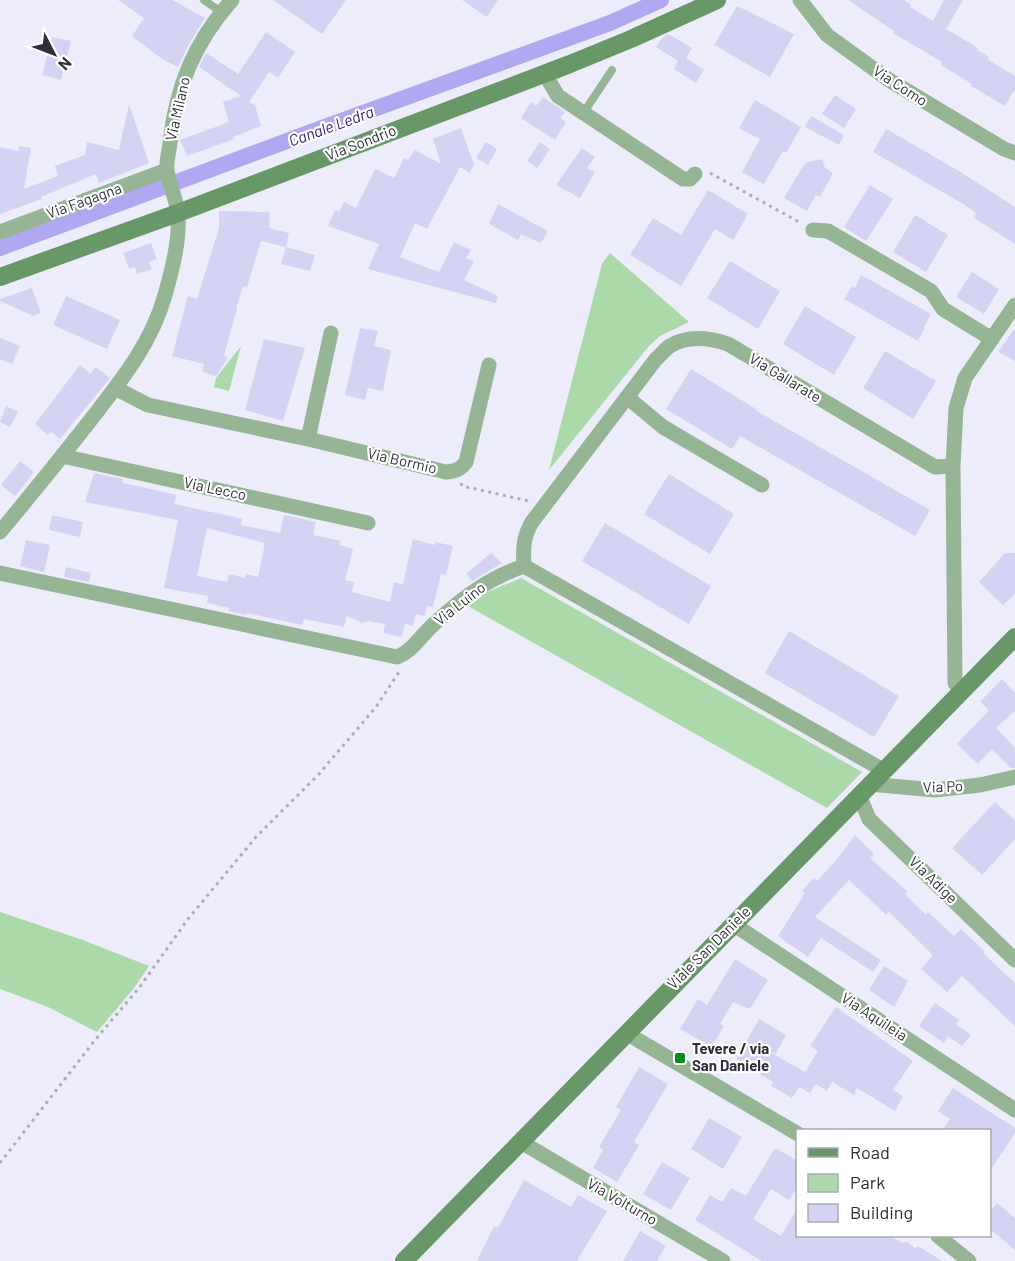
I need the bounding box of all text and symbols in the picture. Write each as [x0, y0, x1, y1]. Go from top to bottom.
north arrow [24, 24, 84, 84]
text: N [55, 54, 76, 75]
street label: Via Como [870, 61, 931, 109]
street label: Via Milano [161, 75, 193, 143]
water label: Canale Ledra [286, 101, 376, 150]
street label: Via Sondrio [323, 120, 398, 164]
street label: Via Fagagna [44, 178, 124, 222]
street label: Via Gallarate [746, 349, 825, 406]
street label: Via Bormio [366, 443, 439, 477]
street label: Via Lecco [182, 473, 248, 503]
street label: Via Luino [430, 578, 489, 629]
street label: Via Po [923, 776, 963, 796]
street label: Via Adige [906, 852, 962, 907]
street label: Viale San Daniele [663, 902, 754, 993]
street label: Via Aquileia [838, 988, 911, 1044]
place label: Tevere / via San Daniele [692, 1039, 769, 1074]
marker: Tevere / via San Daniele [673, 1051, 687, 1065]
legend [796, 1129, 991, 1237]
text: Road [850, 1141, 890, 1163]
text: Park [850, 1171, 885, 1193]
street label: Via Volturno [584, 1174, 661, 1228]
text: Building [850, 1201, 913, 1223]

